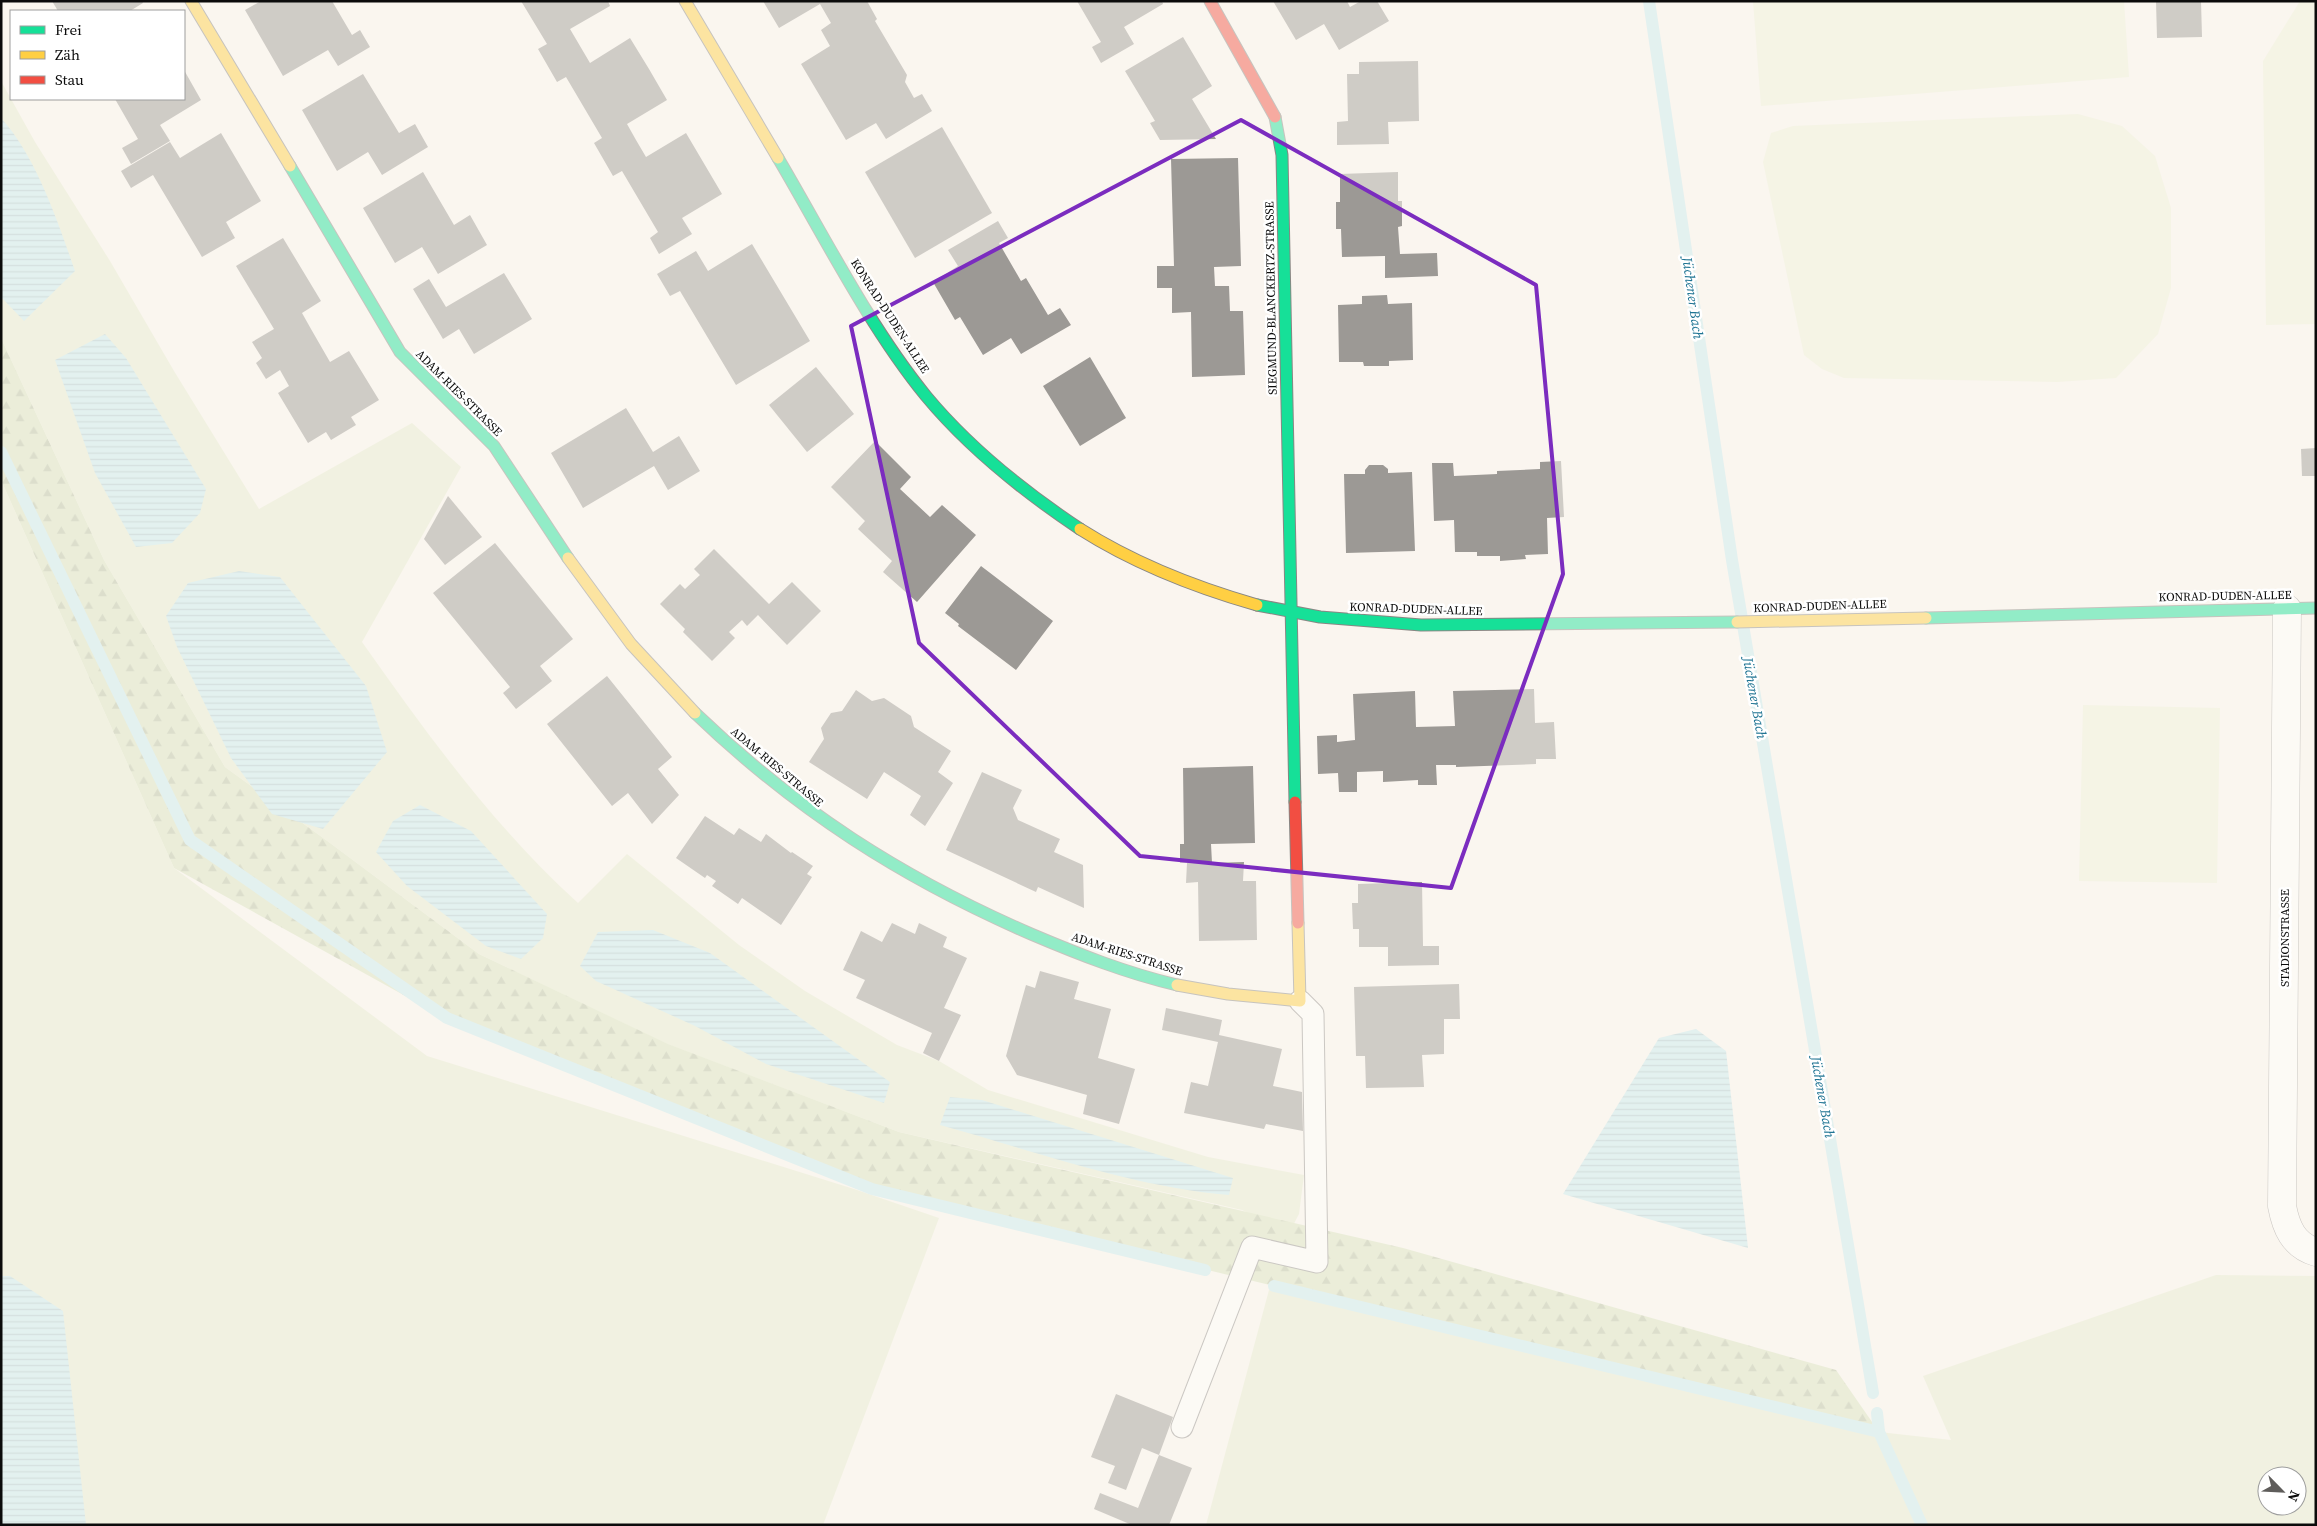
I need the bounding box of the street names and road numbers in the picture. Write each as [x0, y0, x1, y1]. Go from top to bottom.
street label: SIEGMUND-BLANCKERTZ-STRASSE [1261, 201, 1281, 395]
street label: KONRAD-DUDEN-ALLEE [847, 256, 933, 376]
street label: ADAM-RIES-STRASSE [412, 346, 506, 440]
street label: KONRAD-DUDEN-ALLEE [2158, 587, 2292, 605]
street label: KONRAD-DUDEN-ALLEE [1753, 596, 1887, 616]
street label: KONRAD-DUDEN-ALLEE [1349, 599, 1483, 619]
street label: ADAM-RIES-STRASSE [727, 724, 827, 810]
street label: STADIONSTRASSE [2277, 889, 2293, 987]
street label: ADAM-RIES-STRASSE [1069, 928, 1185, 980]

